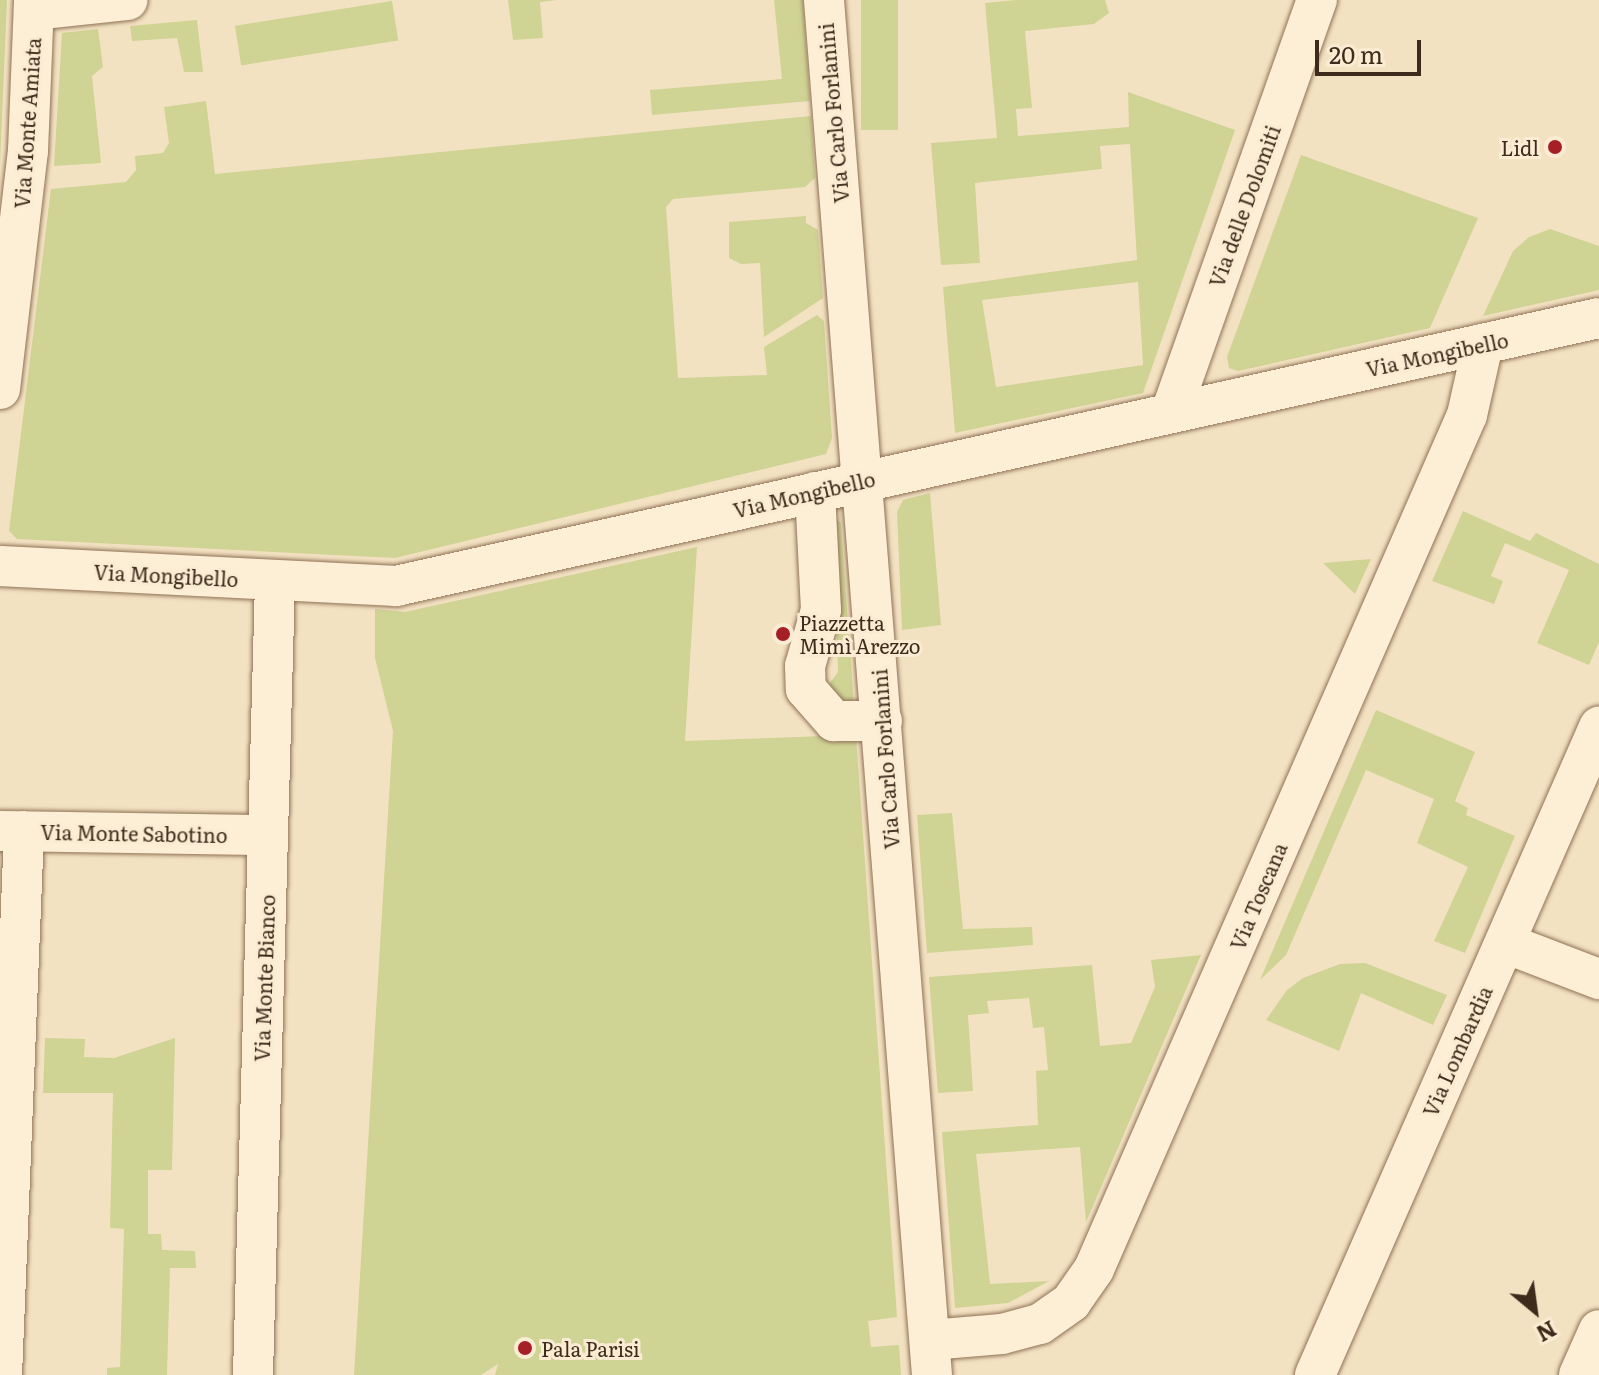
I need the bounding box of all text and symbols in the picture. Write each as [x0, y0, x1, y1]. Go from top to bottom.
street label: Via Carlo Forlanini [813, 22, 853, 204]
scale bar [1319, 24, 1425, 74]
text: 20 m [1329, 36, 1383, 71]
street label: Via Monte Amiata [9, 37, 45, 209]
street label: Via delle Dolomiti [1204, 122, 1284, 290]
place label: Lidl [1501, 135, 1539, 159]
marker: Lidl [1546, 138, 1564, 156]
street label: Via Mongibello [1364, 327, 1510, 381]
street label: Via Mongibello [731, 466, 877, 522]
street label: Via Mongibello [93, 559, 239, 591]
place label: Piazzetta Mimì Arezzo [799, 610, 921, 657]
marker: Piazzetta Mimì Arezzo [774, 625, 792, 643]
street label: Via Carlo Forlanini [867, 668, 903, 850]
street label: Via Monte Sabotino [40, 819, 228, 847]
street label: Via Toscana [1225, 839, 1291, 953]
street label: Via Monte Bianco [249, 894, 279, 1062]
street label: Via Lombardia [1417, 982, 1497, 1120]
north arrow [1495, 1271, 1575, 1351]
text: N [1531, 1314, 1563, 1351]
place label: Pala Parisi [541, 1336, 640, 1360]
marker: Pala Parisi [516, 1339, 534, 1357]

